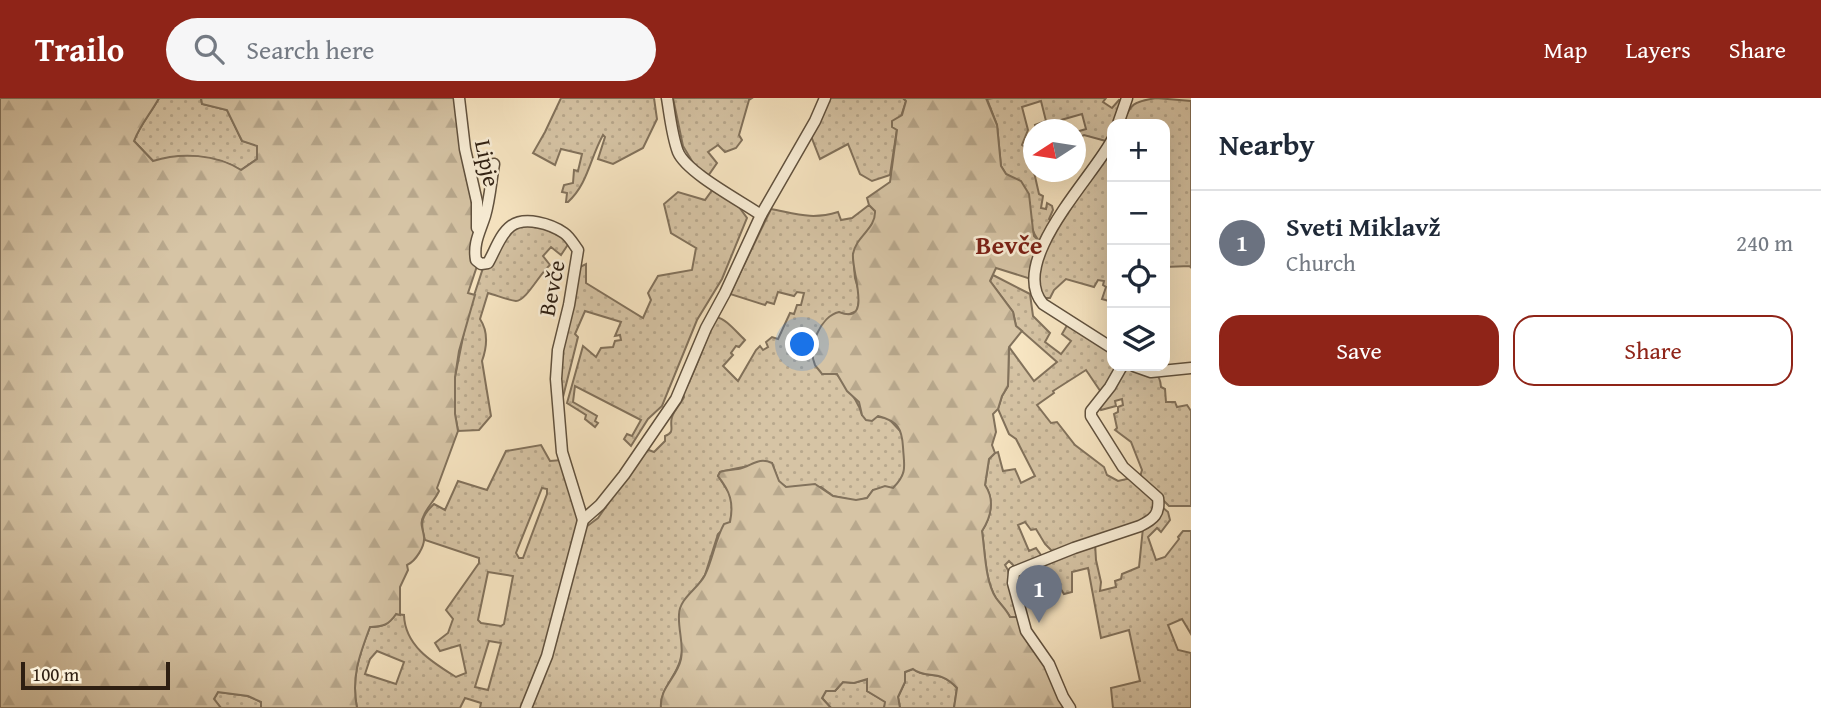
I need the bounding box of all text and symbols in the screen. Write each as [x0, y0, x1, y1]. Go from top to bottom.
search box [166, 18, 656, 81]
text: Trailo [35, 25, 124, 73]
icon: search [190, 30, 228, 68]
text: Search here [246, 30, 375, 69]
text: Map [1544, 32, 1587, 67]
text: Layers [1625, 32, 1691, 67]
text: Share [1729, 32, 1786, 67]
north arrow [1023, 119, 1086, 182]
map controls [1107, 119, 1170, 371]
button: + [1107, 119, 1170, 182]
text: Nearby [1219, 122, 1315, 166]
street label: Lipje [467, 137, 509, 189]
button: − [1107, 182, 1170, 245]
text: Sveti Miklavž [1286, 207, 1441, 246]
district label: Bevče [976, 225, 1043, 264]
text: 1 [1236, 226, 1248, 259]
text: 240 m [1736, 226, 1793, 259]
button: locate [1107, 245, 1170, 308]
text: Church [1286, 246, 1356, 279]
street label: Bevče [529, 257, 573, 319]
button: layers [1107, 308, 1170, 371]
button: Save [1219, 315, 1499, 386]
button: Share [1513, 315, 1793, 386]
your location [785, 327, 819, 361]
pin: 1 [1016, 565, 1062, 623]
scale bar [21, 659, 170, 691]
text: 100 m [32, 660, 79, 688]

